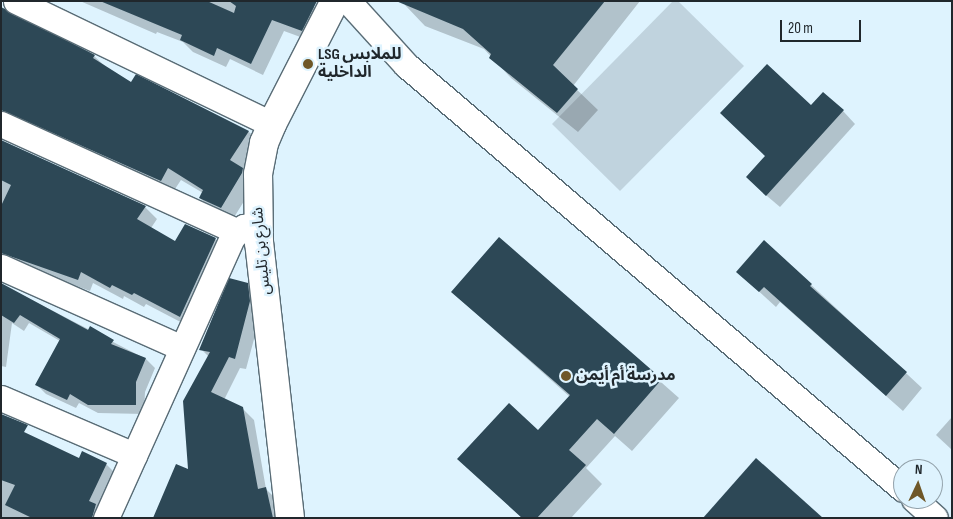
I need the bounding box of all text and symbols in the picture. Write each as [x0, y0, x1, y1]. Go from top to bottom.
scale bar [783, 10, 864, 42]
text: 20 m [788, 19, 813, 38]
place label: LSG للملابس الداخلية [318, 45, 402, 83]
marker: LSG للملابس الداخلية [302, 58, 314, 70]
street label: شارع بن تليس [249, 206, 275, 296]
place label: مدرسة أم أيمن [576, 366, 676, 386]
marker: مدرسة أم أيمن [560, 370, 572, 382]
north arrow [893, 459, 943, 509]
text: N [915, 461, 923, 478]

